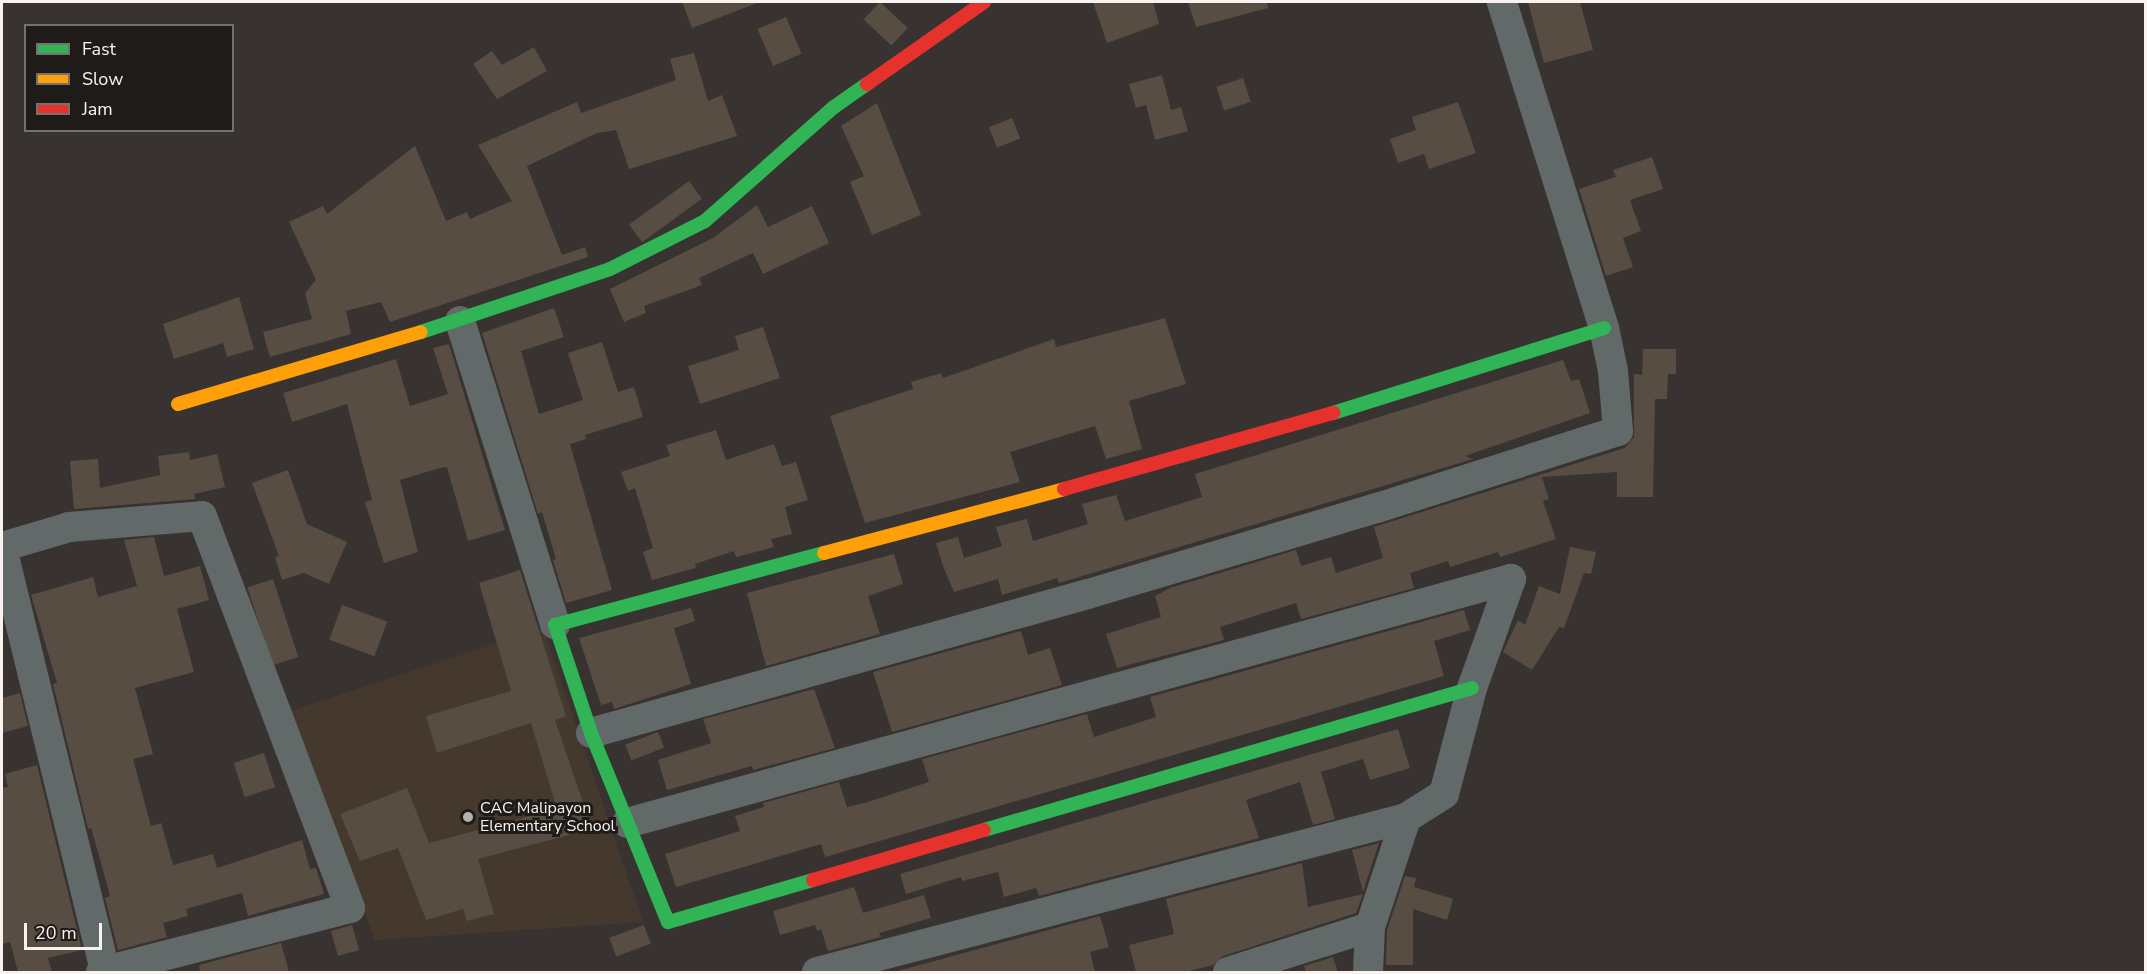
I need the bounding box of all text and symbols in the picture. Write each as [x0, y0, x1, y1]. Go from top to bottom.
legend [24, 24, 234, 132]
text: Fast [82, 37, 116, 61]
text: Slow [82, 67, 123, 91]
text: Jam [82, 97, 113, 121]
place label: CAC Malipayon Elementary School [480, 798, 615, 836]
marker: CAC Malipayon Elementary School [461, 810, 475, 824]
scale bar [27, 911, 105, 949]
text: 20 m [35, 921, 77, 945]

